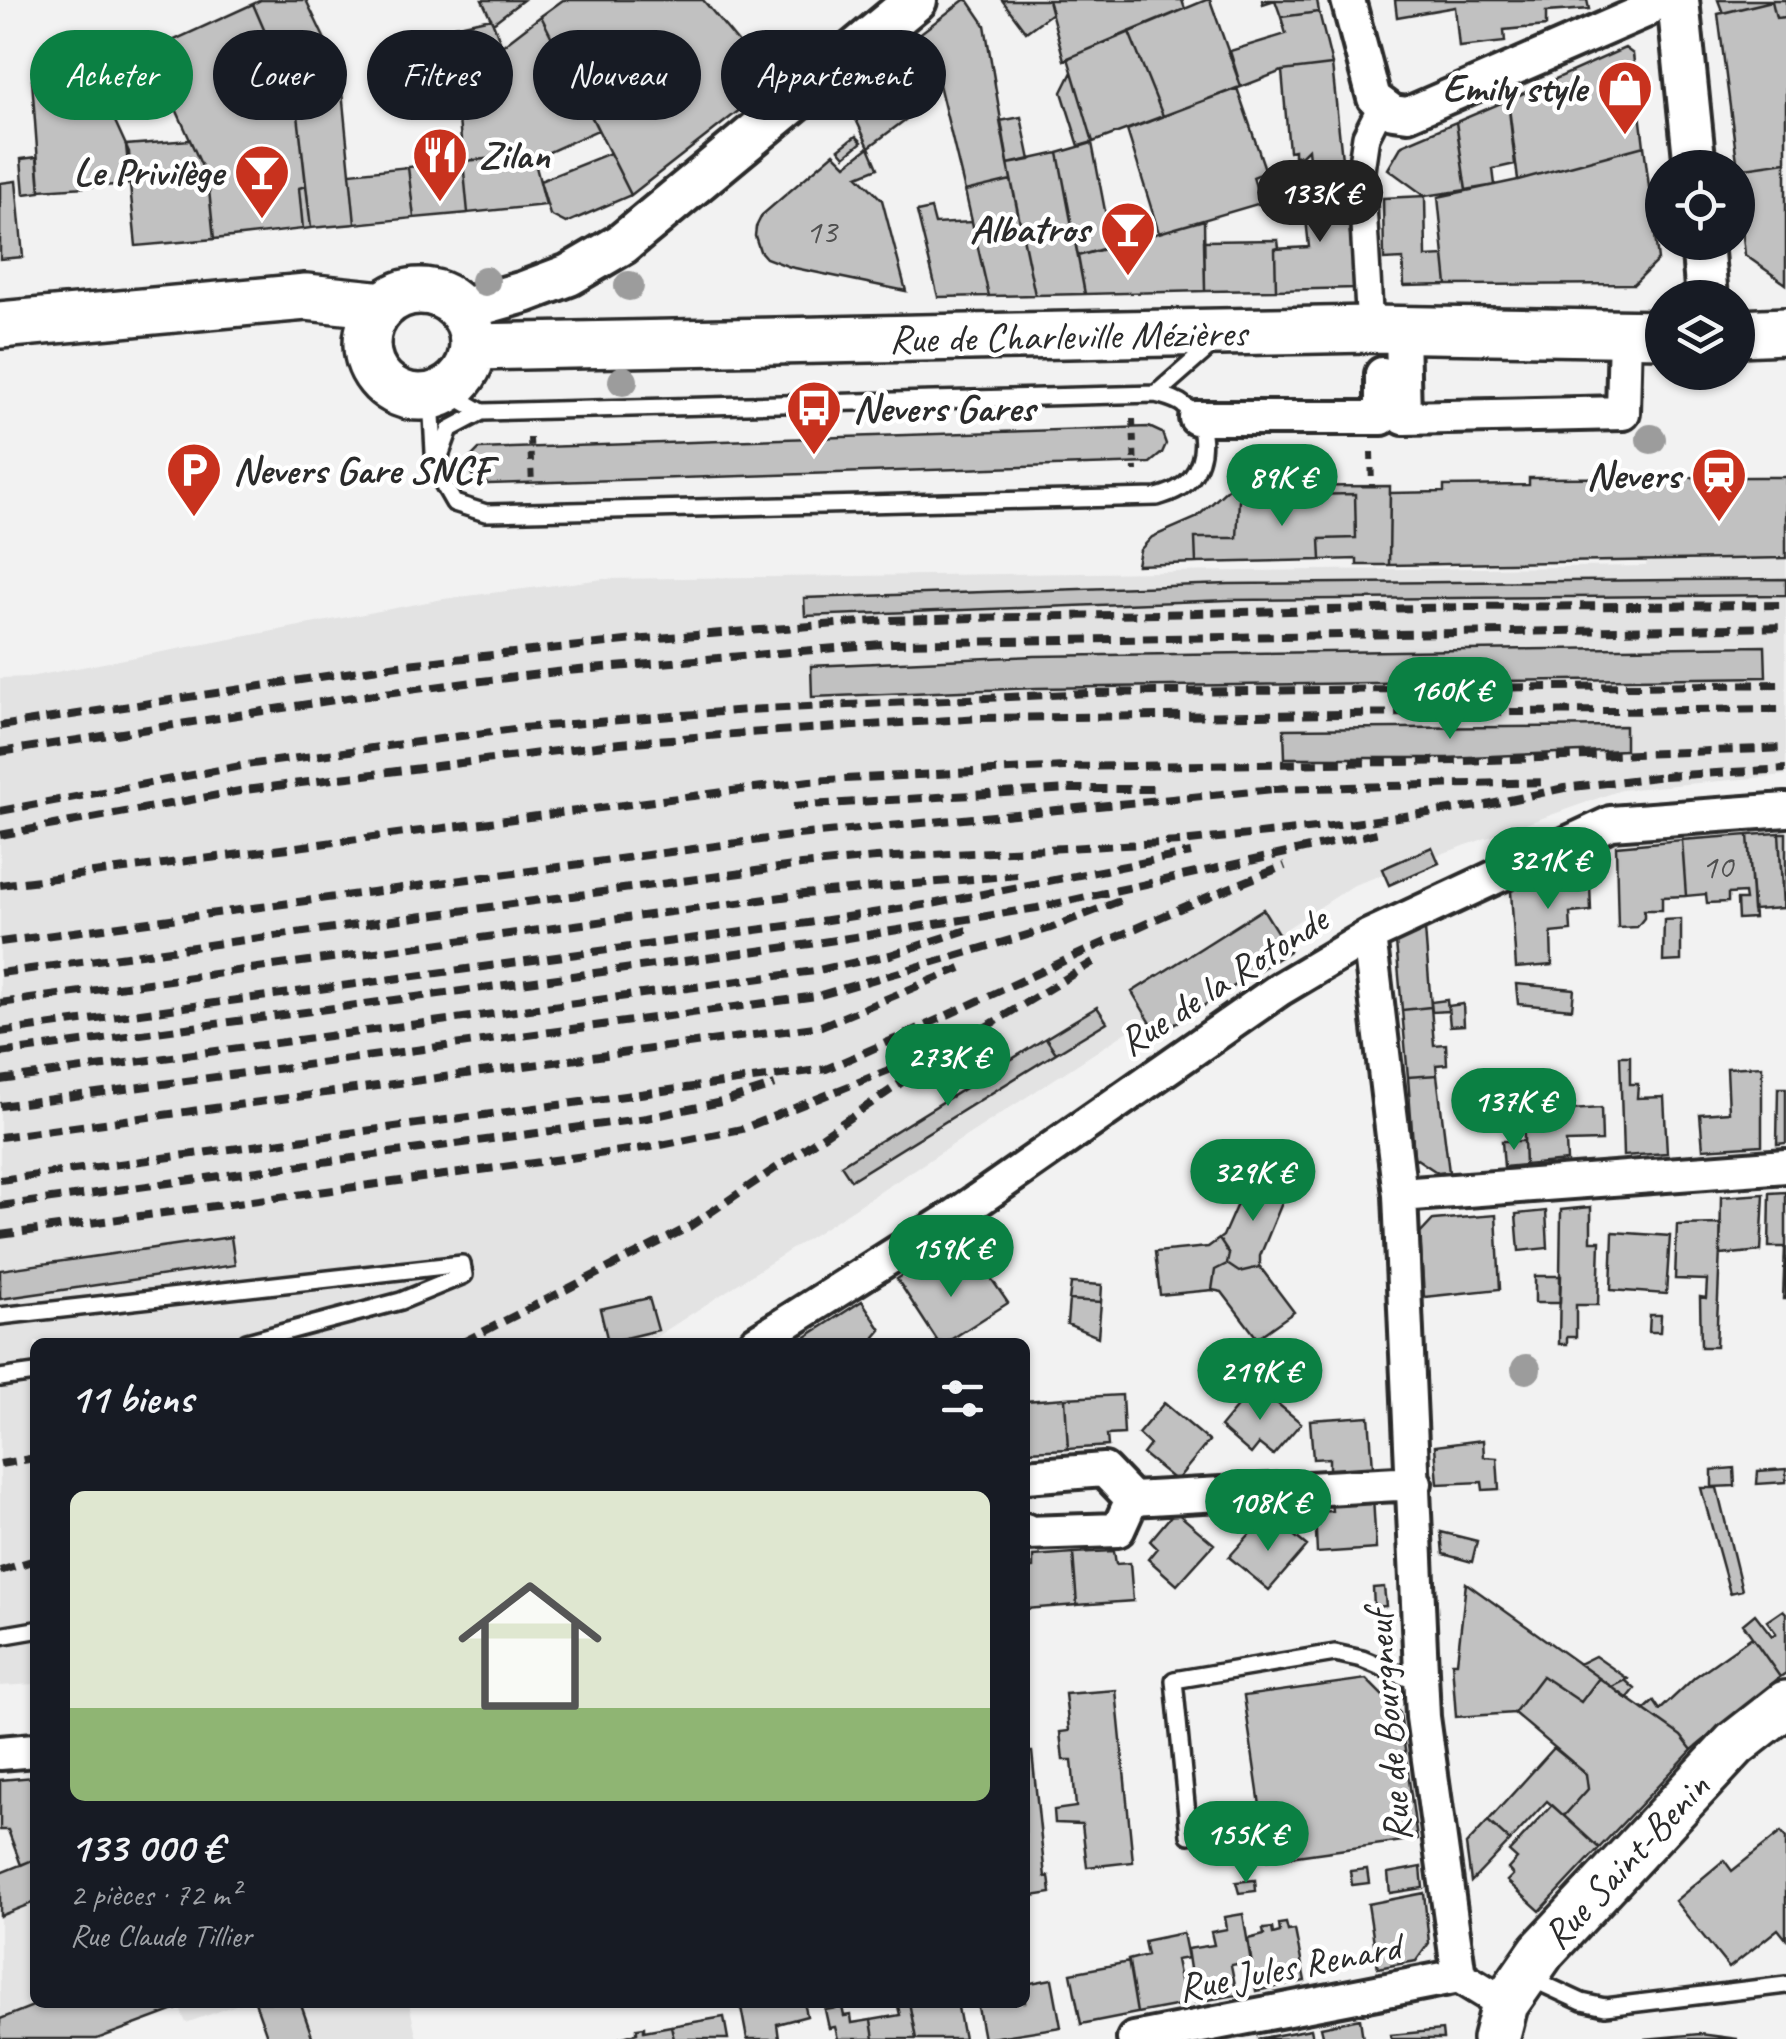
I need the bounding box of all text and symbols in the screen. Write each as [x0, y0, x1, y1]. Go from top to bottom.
chip: Acheter [30, 30, 193, 120]
chip: Louer [213, 30, 347, 120]
chip: Filtres [367, 30, 513, 120]
chip: Nouveau [533, 30, 701, 120]
chip: Appartement [721, 30, 946, 120]
shop icon: Emily style [1595, 58, 1655, 137]
place label: Emily style [1442, 63, 1590, 113]
restaurant icon: Zilan [410, 125, 470, 204]
place label: Zilan [479, 130, 550, 180]
bar icon: Le Privilège [232, 142, 292, 221]
place label: Le Privilège [73, 147, 227, 197]
map controls [1645, 150, 1755, 390]
button: locate [1645, 150, 1755, 260]
pin: 133K € [1239, 160, 1401, 245]
text: 133K € [1279, 172, 1361, 213]
bar icon: Albatros [1098, 199, 1158, 278]
place label: Albatros [970, 204, 1093, 254]
house number: 13 [805, 209, 839, 254]
button: layers [1645, 280, 1755, 390]
street label: Rue de Charleville Mézières [889, 308, 1251, 364]
bus stop icon: Nevers Gares [784, 378, 844, 457]
place label: Nevers Gares [853, 383, 1038, 433]
parking icon: Nevers Gare SNCF [164, 440, 224, 519]
pin: 89K € [1212, 444, 1352, 529]
place label: Nevers Gare SNCF [233, 445, 500, 495]
station icon: Nevers [1689, 445, 1749, 524]
place label: Nevers [1586, 450, 1684, 500]
text: 89K € [1249, 456, 1315, 497]
pin: 160K € [1369, 657, 1531, 742]
text: 160K € [1409, 669, 1491, 710]
pin: 321K € [1467, 827, 1629, 912]
text: 321K € [1507, 839, 1589, 880]
house number: 10 [1701, 844, 1735, 889]
street label: Rue de la Rotonde [1109, 893, 1339, 1067]
pin: 273K € [867, 1024, 1029, 1109]
text: 273K € [907, 1036, 989, 1077]
pin: 137K € [1433, 1068, 1595, 1153]
text: 137K € [1473, 1080, 1555, 1121]
pin: 329K € [1172, 1139, 1334, 1224]
text: 329K € [1212, 1151, 1294, 1192]
pin: 159K € [870, 1215, 1032, 1300]
text: 159K € [911, 1227, 991, 1268]
pin: 219K € [1179, 1338, 1341, 1423]
text: 219K € [1219, 1350, 1301, 1391]
icon: filters [935, 1371, 990, 1426]
text: 11 biens [70, 1372, 193, 1425]
pin: 108K € [1187, 1469, 1349, 1554]
text: 108K € [1227, 1481, 1309, 1522]
icon: home [440, 1556, 620, 1736]
street label: Rue de Bourgneuf [1352, 1601, 1423, 1844]
street label: Rue Saint-Benin [1532, 1762, 1721, 1959]
pin: 155K € [1165, 1801, 1327, 1886]
text: 155K € [1206, 1813, 1286, 1854]
text: 133 000 € [70, 1821, 223, 1874]
text: 2 pièces · 72 m² [70, 1874, 239, 1915]
text: Rue Claude Tillier [70, 1915, 252, 1956]
street label: Rue Jules Renard [1174, 1920, 1410, 2013]

